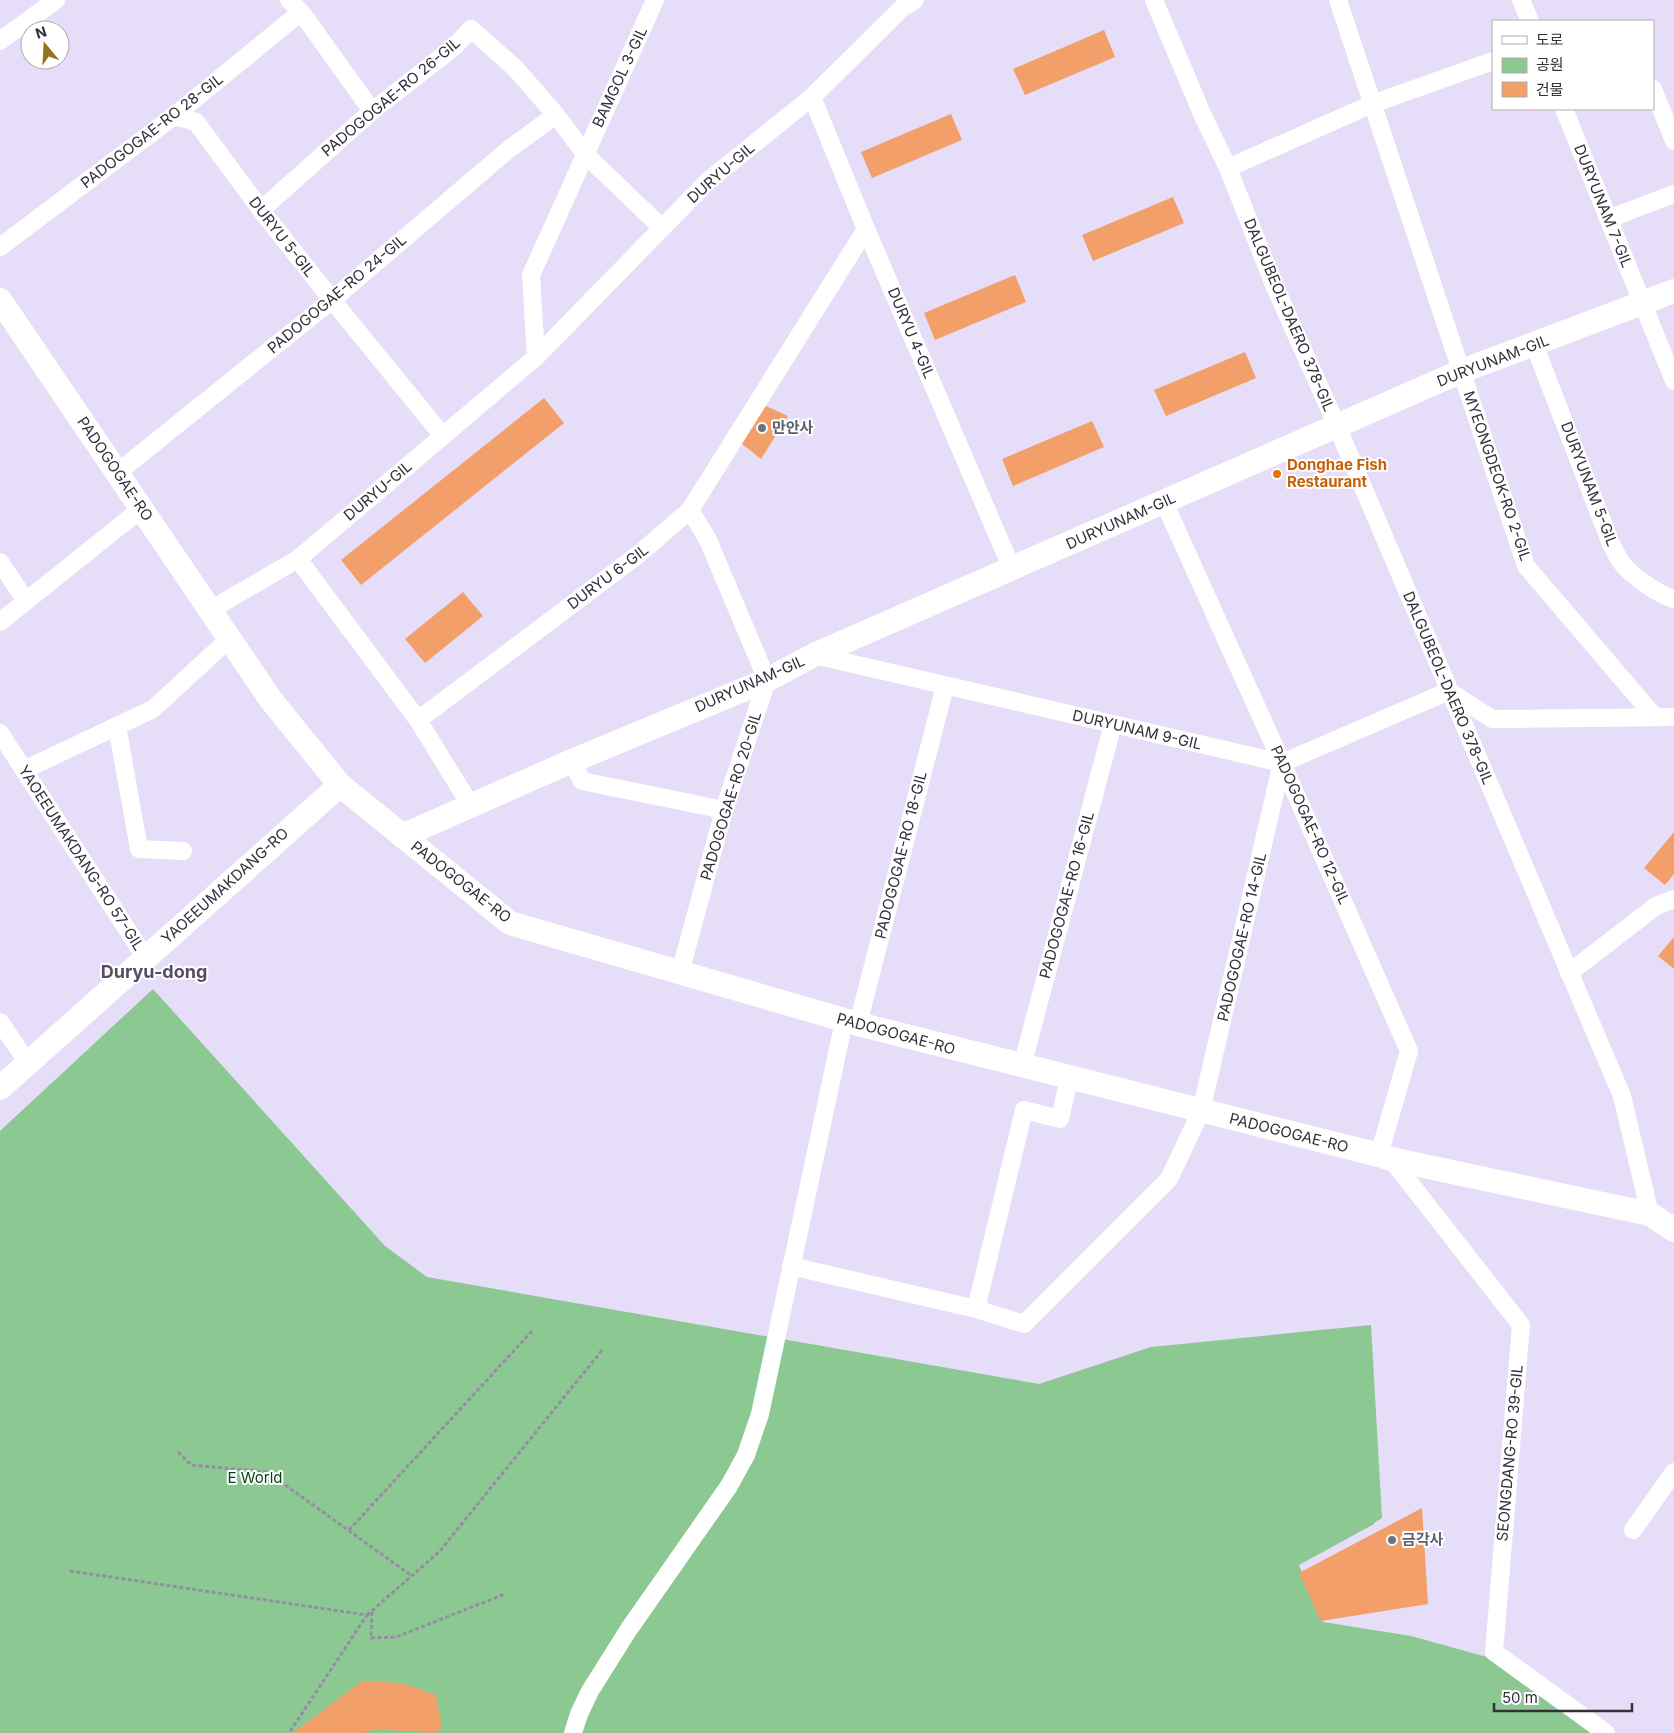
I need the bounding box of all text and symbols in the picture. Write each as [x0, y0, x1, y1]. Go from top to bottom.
north arrow [20, 20, 70, 70]
legend [1492, 20, 1654, 110]
text: N [33, 22, 49, 42]
street label: BAMGOL 3-GIL [588, 23, 651, 130]
text: 도로 [1536, 30, 1564, 49]
street label: PADOGOGAE-RO 26-GIL [317, 33, 464, 160]
text: 공원 [1536, 55, 1564, 74]
street label: PADOGOGAE-RO 28-GIL [77, 69, 227, 192]
text: 건물 [1536, 80, 1564, 99]
street label: DURYU-GIL [683, 138, 758, 207]
street label: DURYUNAM 7-GIL [1570, 141, 1637, 270]
street label: DURYU 5-GIL [245, 193, 320, 281]
street label: DALGUBEOL-DAERO 378-GIL [1240, 215, 1339, 414]
street label: PADOGOGAE-RO 24-GIL [263, 230, 410, 357]
street label: DURYU 4-GIL [884, 284, 939, 381]
street label: DURYUNAM-GIL [1434, 330, 1552, 391]
street label: MYEONGDEOK-RO 2-GIL [1459, 388, 1536, 563]
street label: PADOGOGAE-RO [73, 413, 157, 525]
place label: 만안사 [772, 418, 814, 437]
street label: DURYUNAM 5-GIL [1557, 419, 1622, 549]
marker: 만안사 [756, 422, 768, 434]
place label: Donghae Fish Restaurant [1287, 455, 1387, 491]
street label: DURYU-GIL [340, 457, 416, 525]
marker: Donghae Fish Restaurant [1271, 468, 1283, 480]
street label: DURYUNAM-GIL [1063, 488, 1179, 553]
street label: DURYU 6-GIL [563, 540, 652, 613]
street label: DALGUBEOL-DAERO 378-GIL [1399, 588, 1498, 787]
street label: DURYUNAM-GIL [692, 651, 808, 716]
street label: DURYUNAM 9-GIL [1071, 705, 1204, 754]
street label: PADOGOGAE-RO 20-GIL [696, 709, 765, 883]
street label: PADOGOGAE-RO 12-GIL [1267, 742, 1354, 907]
street label: YAOEEUMAKDANG-RO 57-GIL [14, 761, 149, 954]
street label: PADOGOGAE-RO 18-GIL [870, 769, 931, 941]
street label: PADOGOGAE-RO 16-GIL [1035, 809, 1098, 981]
street label: YAOEEUMAKDANG-RO [157, 823, 292, 948]
street label: PADOGOGAE-RO [407, 837, 515, 927]
street label: PADOGOGAE-RO 14-GIL [1213, 851, 1270, 1023]
district label: Duryu-dong [101, 961, 207, 982]
street label: PADOGOGAE-RO [835, 1009, 958, 1058]
street label: PADOGOGAE-RO [1228, 1109, 1351, 1156]
street label: SEONGDANG-RO 39-GIL [1492, 1364, 1527, 1542]
park label: E World [228, 1468, 282, 1487]
place label: 금각사 [1402, 1530, 1444, 1549]
marker: 금각사 [1386, 1534, 1398, 1546]
scale bar [1494, 1680, 1632, 1712]
text: 50 m [1502, 1688, 1538, 1707]

